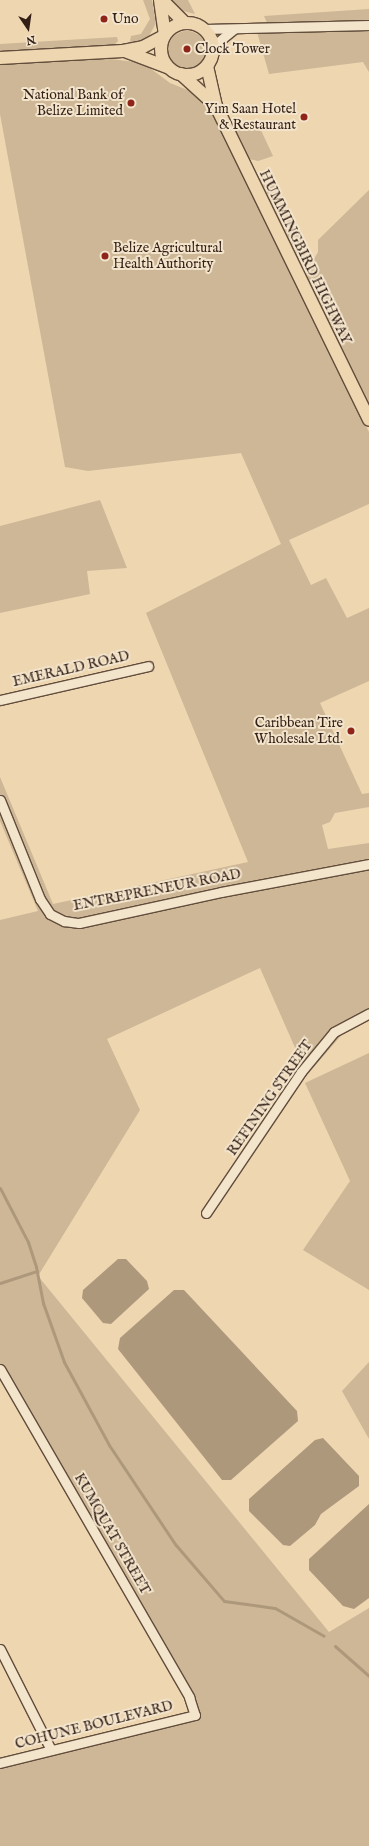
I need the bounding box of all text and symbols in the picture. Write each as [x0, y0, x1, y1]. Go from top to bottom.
north arrow [8, 8, 48, 48]
place label: Uno [112, 11, 139, 27]
marker: Uno [99, 14, 109, 24]
text: N [24, 32, 37, 48]
place label: Clock Tower [195, 41, 270, 57]
marker: Clock Tower [182, 44, 192, 54]
place label: National Bank of Belize Limited [23, 87, 123, 120]
marker: National Bank of Belize Limited [126, 98, 136, 108]
place label: Yim Saan Hotel & Restaurant [205, 101, 296, 134]
marker: Yim Saan Hotel & Restaurant [299, 112, 309, 122]
street label: HUMMINGBIRD HIGHWAY [255, 167, 355, 347]
place label: Belize Agricultural Health Authority [113, 240, 222, 272]
marker: Belize Agricultural Health Authority [100, 251, 110, 261]
street label: EMERALD ROAD [11, 647, 131, 691]
place label: Caribbean Tire Wholesale Ltd. [254, 715, 343, 748]
marker: Caribbean Tire Wholesale Ltd. [346, 726, 356, 736]
street label: ENTREPRENEUR ROAD [72, 866, 242, 914]
street label: REFINING STREET [224, 1037, 316, 1159]
street label: KUMQUAT STREET [70, 1470, 154, 1598]
street label: COHUNE BOULEVARD [13, 1697, 175, 1753]

